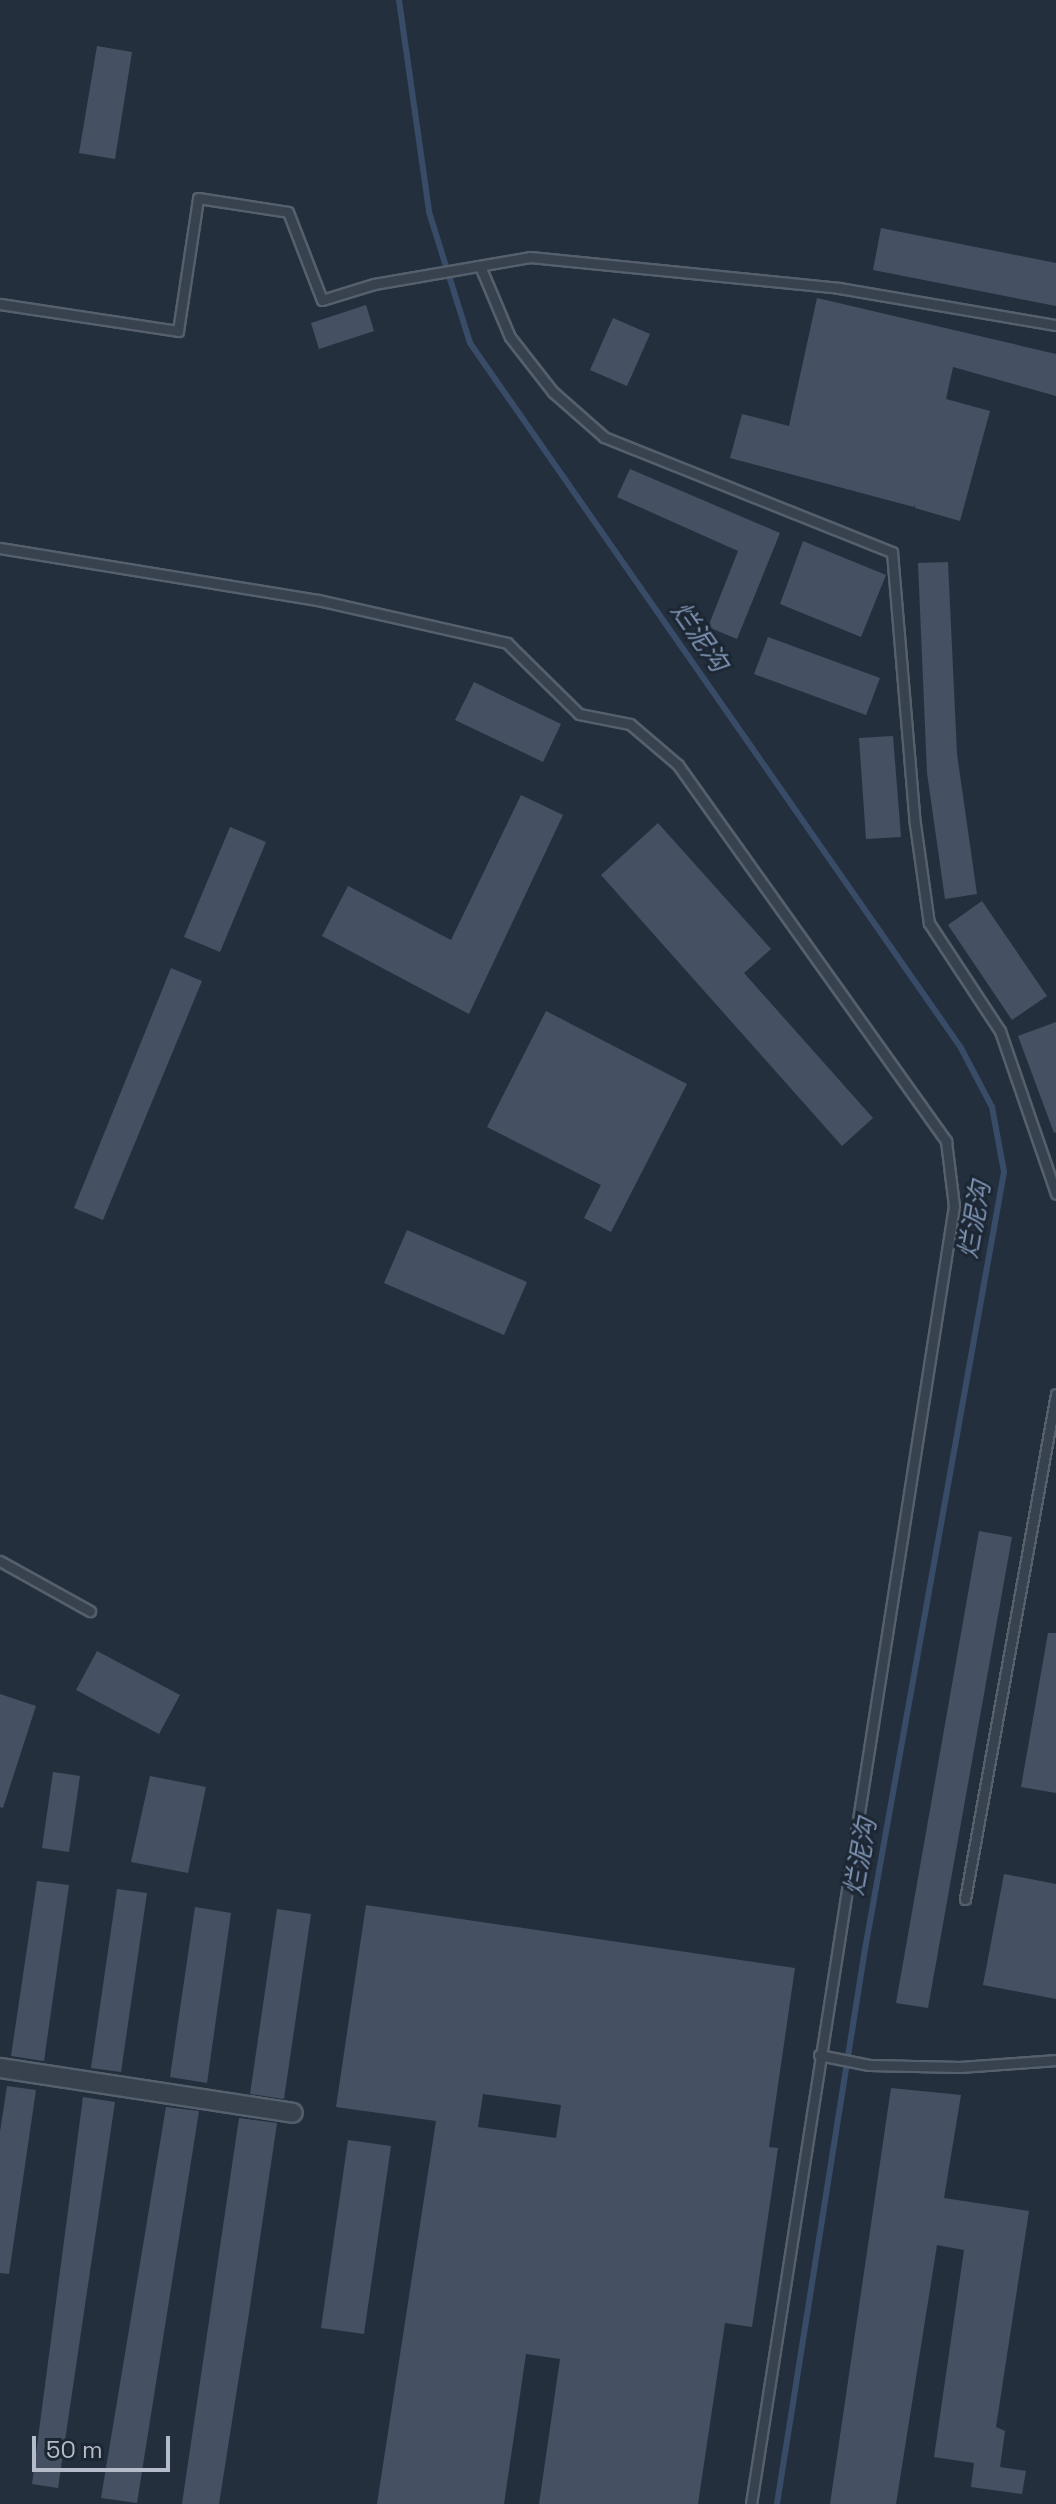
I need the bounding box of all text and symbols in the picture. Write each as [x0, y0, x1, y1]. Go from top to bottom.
water label: 烂泥沟 [664, 596, 734, 678]
water label: 烂泥沟 [953, 1179, 997, 1261]
water label: 烂泥沟 [839, 1816, 883, 1898]
scale bar [36, 2420, 174, 2470]
text: 50 m [46, 2434, 103, 2465]

